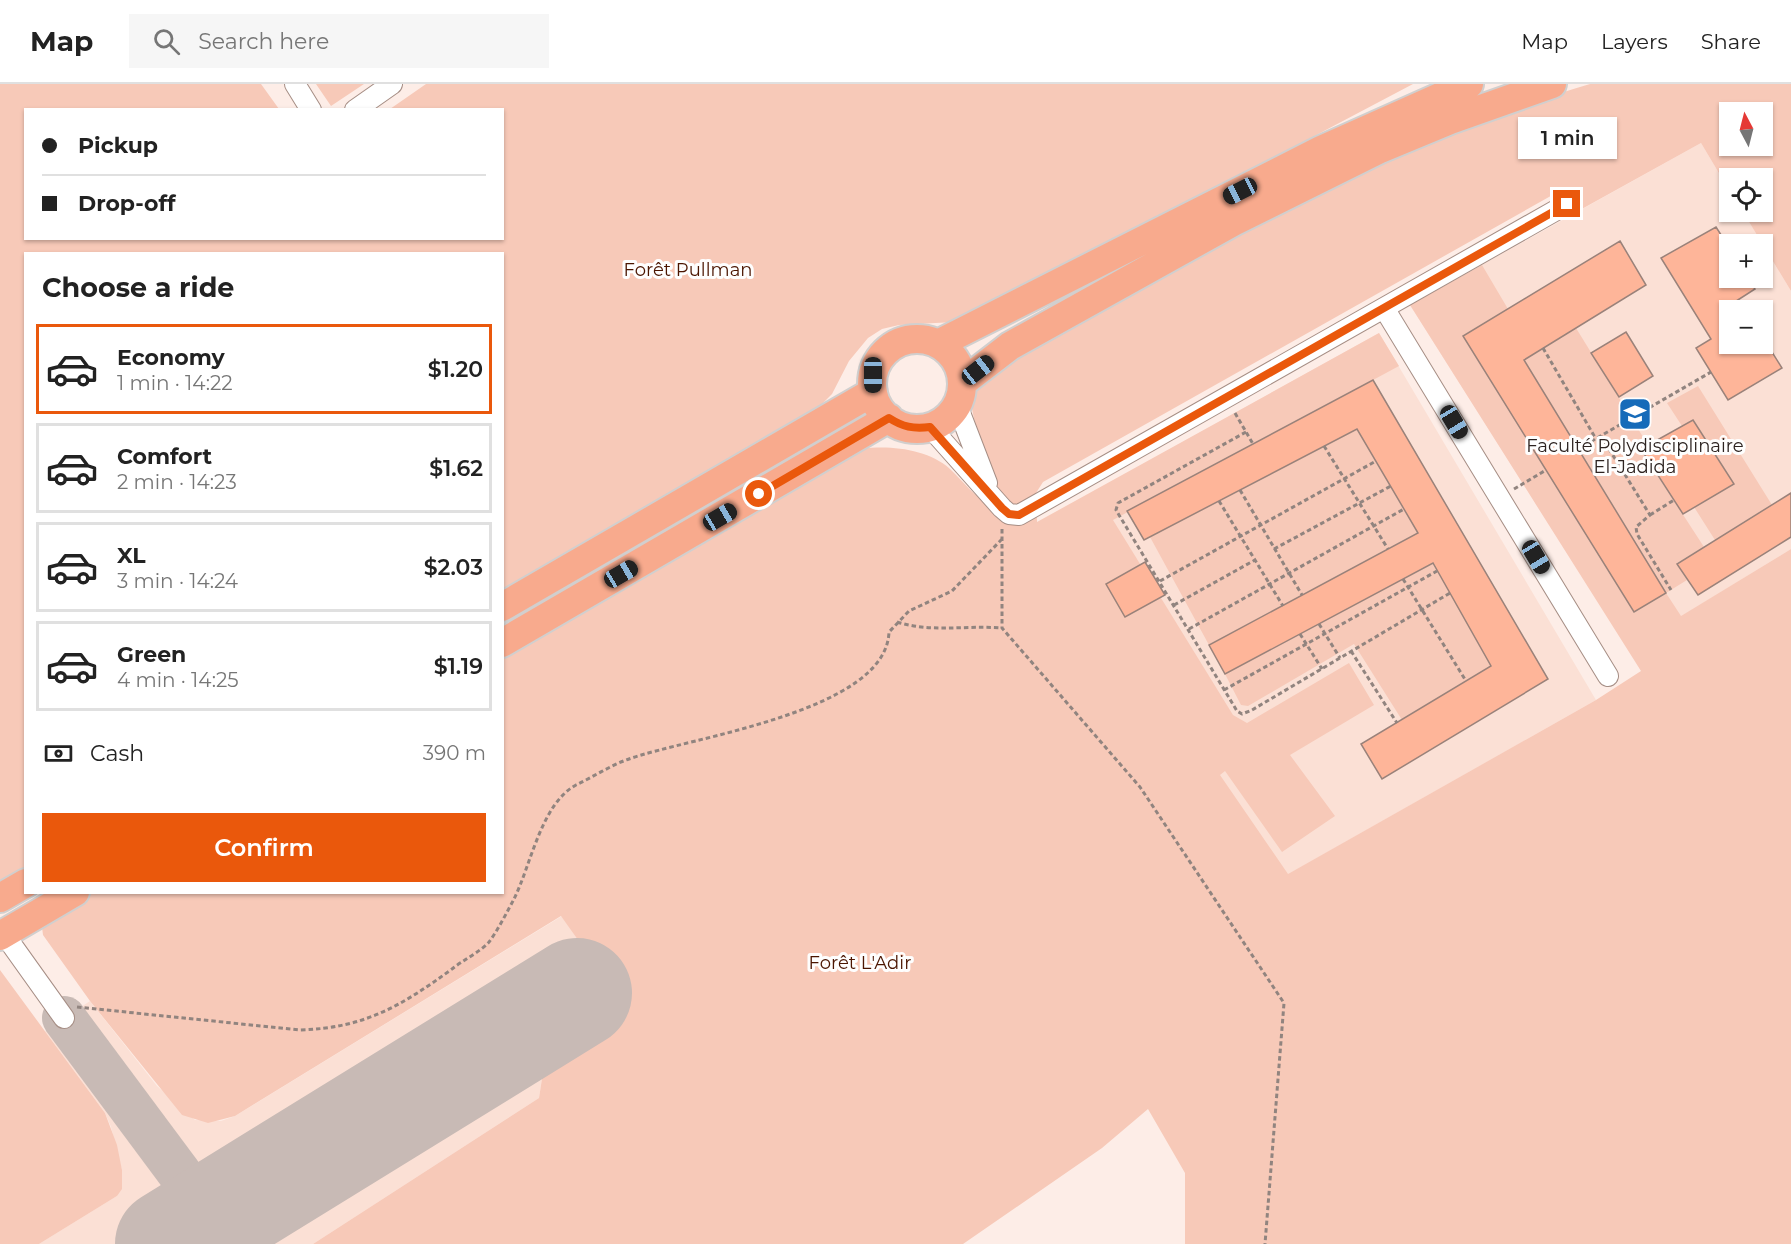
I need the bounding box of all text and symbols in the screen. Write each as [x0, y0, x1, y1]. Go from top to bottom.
search box [129, 14, 549, 68]
text: Map [30, 24, 93, 58]
icon: search [150, 25, 183, 58]
text: Search here [198, 28, 329, 55]
text: Map [1521, 29, 1568, 54]
text: Layers [1601, 29, 1668, 54]
text: Share [1701, 29, 1761, 54]
north arrow [1719, 102, 1773, 156]
map controls [1719, 102, 1773, 354]
callout: 1 min [1518, 117, 1616, 159]
text: 1 min [1541, 126, 1594, 150]
text: Pickup [78, 132, 158, 159]
button: locate [1719, 168, 1773, 222]
car [1220, 175, 1260, 207]
text: Drop-off [78, 190, 176, 217]
route end [1553, 190, 1580, 217]
button: + [1719, 234, 1773, 288]
park label: Forêt Pullman [624, 259, 752, 281]
text: Choose a ride [42, 271, 234, 304]
button: − [1719, 300, 1773, 354]
icon: car [45, 342, 99, 396]
text: Economy [117, 344, 225, 371]
car [958, 352, 998, 388]
text: $1.20 [428, 356, 483, 383]
car [864, 357, 882, 393]
text: 1 min · 14:22 [117, 371, 233, 395]
school or university icon: Faculté Polydisciplinaire El-Jadida [1617, 396, 1653, 432]
car [1437, 402, 1471, 442]
place label: Faculté Polydisciplinaire El-Jadida [1526, 435, 1744, 478]
icon: car [45, 441, 99, 495]
text: Comfort [117, 443, 212, 470]
text: $1.62 [429, 455, 483, 482]
text: 2 min · 14:23 [117, 470, 237, 494]
route start [745, 480, 772, 507]
car [700, 500, 740, 534]
car [1519, 537, 1553, 577]
icon: car [45, 540, 99, 594]
text: XL [117, 542, 146, 569]
text: $2.03 [424, 554, 483, 581]
car [601, 557, 641, 591]
text: 3 min · 14:24 [117, 569, 238, 593]
icon: car [45, 639, 99, 693]
text: Green [117, 641, 186, 668]
text: $1.19 [434, 653, 483, 680]
text: 4 min · 14:25 [117, 668, 239, 692]
icon: cash [42, 737, 75, 770]
text: Cash [90, 740, 144, 767]
text: 390 m [423, 741, 486, 765]
button: Confirm [42, 813, 486, 882]
park label: Forêt L'Adir [809, 952, 911, 974]

